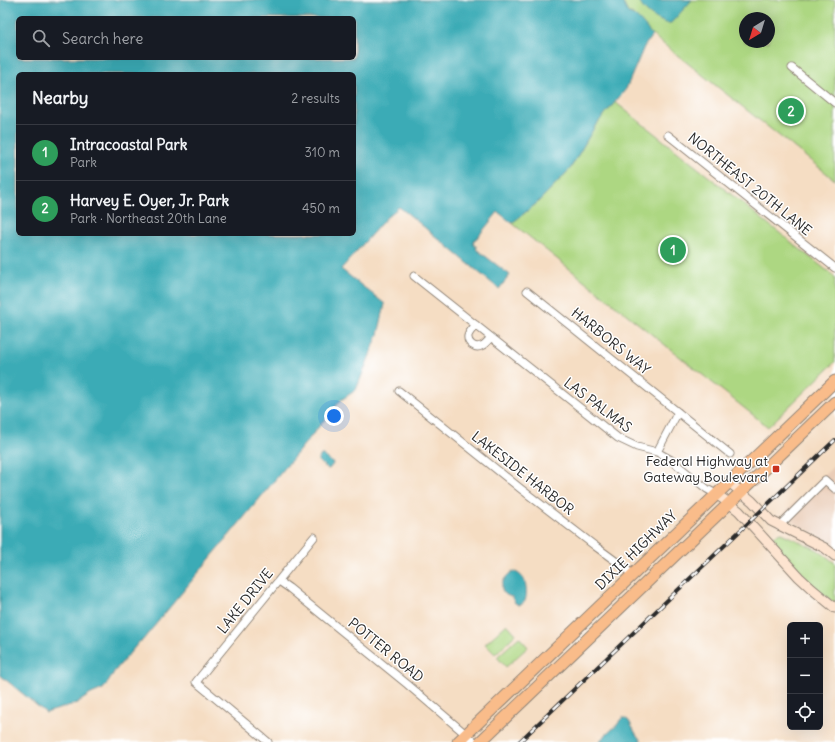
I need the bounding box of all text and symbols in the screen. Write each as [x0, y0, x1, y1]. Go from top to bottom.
north arrow [739, 12, 775, 48]
search box [16, 16, 356, 60]
icon: search [30, 27, 52, 49]
text: Search here [62, 29, 143, 48]
text: Nearby [32, 87, 88, 109]
text: 2 results [291, 90, 340, 107]
pin: 2 [778, 96, 804, 126]
street label: NORTHEAST 20TH LANE [685, 129, 815, 239]
text: Intracoastal Park [70, 135, 187, 154]
text: 1 [42, 144, 48, 161]
text: 310 m [305, 144, 340, 161]
text: Park [70, 154, 97, 171]
text: Harvey E. Oyer, Jr. Park [70, 191, 229, 210]
text: 2 [41, 200, 49, 217]
text: 450 m [302, 200, 340, 217]
text: Park · Northeast 20th Lane [70, 210, 227, 227]
pin: 1 [660, 235, 686, 265]
street label: HARBORS WAY [568, 304, 654, 379]
street label: LAS PALMAS [560, 374, 636, 437]
your location [324, 406, 344, 426]
street label: LAKESIDE HARBOR [468, 427, 578, 519]
place label: Federal Highway at Gateway Boulevard [643, 452, 768, 486]
marker: Federal Highway at Gateway Boulevard [771, 464, 781, 474]
street label: DIXIE HIGHWAY [591, 506, 681, 594]
street label: LAKE DRIVE [213, 565, 277, 637]
street label: POTTER ROAD [344, 614, 428, 686]
map controls [787, 622, 823, 730]
button: + [787, 622, 823, 658]
button: − [787, 658, 823, 694]
button: locate [787, 694, 823, 730]

